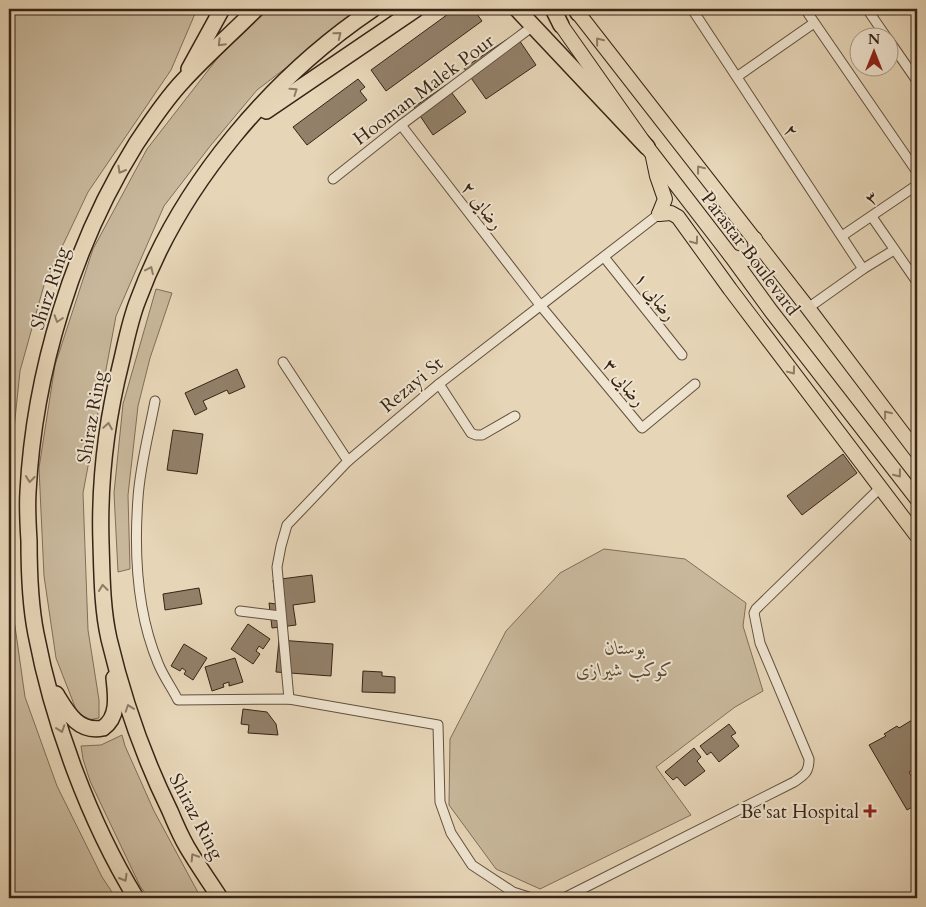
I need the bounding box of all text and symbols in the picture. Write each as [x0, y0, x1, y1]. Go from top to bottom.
street label: Hooman Malek Pour [348, 28, 499, 151]
north arrow [848, 28, 898, 78]
text: N [868, 30, 880, 49]
one-way arrow [332, 31, 341, 40]
one-way arrow [218, 37, 227, 46]
one-way arrow [597, 38, 605, 47]
one-way arrow [288, 88, 298, 97]
street label: ۲ [777, 119, 805, 142]
one-way arrow [117, 164, 127, 173]
one-way arrow [697, 165, 706, 174]
street label: رضایی ۲ [455, 176, 510, 235]
street label: ۳ [860, 184, 884, 212]
street label: Parastar Boulevard [695, 186, 805, 321]
one-way arrow [689, 235, 698, 244]
street label: Shirz Ring [24, 243, 76, 333]
one-way arrow [144, 266, 155, 275]
street label: رضایی ۱ [628, 267, 683, 326]
one-way arrow [54, 315, 64, 323]
street label: Rezayi St [375, 351, 449, 419]
street label: رضایی ۳ [597, 353, 652, 412]
one-way arrow [786, 365, 794, 374]
street label: Shiraz Ring [71, 368, 113, 466]
one-way arrow [885, 411, 893, 420]
one-way arrow [102, 422, 112, 430]
one-way arrow [892, 468, 900, 477]
one-way arrow [25, 475, 36, 483]
one-way arrow [98, 584, 109, 592]
park label: بوستان کوکب شیرازی [576, 635, 674, 683]
one-way arrow [125, 705, 135, 713]
one-way arrow [56, 724, 66, 732]
street label: Shiraz Ring [163, 769, 230, 864]
place label: Be'sat Hospital [740, 799, 859, 825]
marker: Be'sat Hospital [863, 804, 877, 818]
one-way arrow [190, 853, 200, 862]
one-way arrow [118, 873, 128, 882]

